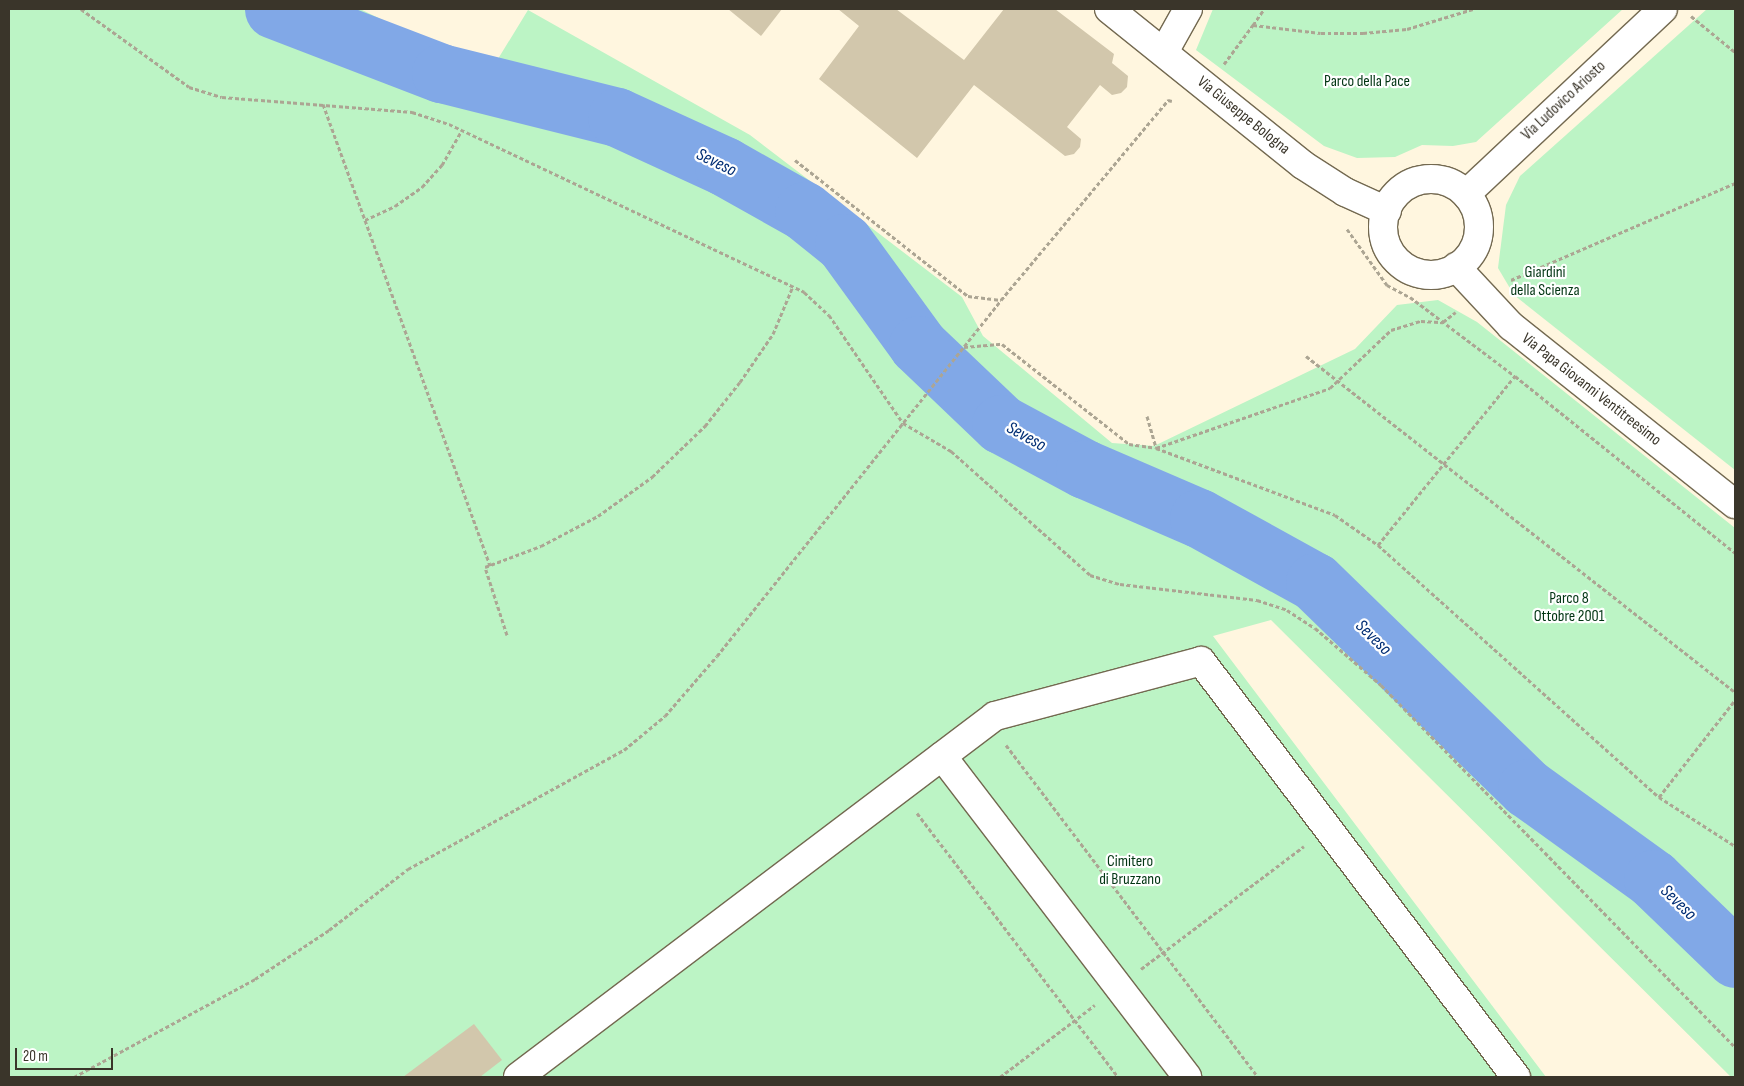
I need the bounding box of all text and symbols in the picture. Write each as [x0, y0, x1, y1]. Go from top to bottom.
street label: Via Ludovico Ariosto [1518, 57, 1610, 145]
park label: Parco della Pace [1324, 72, 1410, 92]
street label: Via Giuseppe Bologna [1193, 73, 1293, 159]
water label: Seveso [693, 144, 739, 182]
park label: Giardini della Scienza [1510, 263, 1580, 301]
street label: Via Papa Giovanni Ventitreesimo [1518, 330, 1664, 450]
water label: Seveso [1003, 417, 1049, 457]
park label: Parco 8 Ottobre 2001 [1534, 589, 1604, 627]
water label: Seveso [1350, 616, 1396, 660]
park label: Cimitero di Bruzzano [1099, 852, 1161, 890]
water label: Seveso [1655, 881, 1701, 925]
scale bar [18, 1038, 115, 1070]
text: 20 m [23, 1047, 48, 1066]

